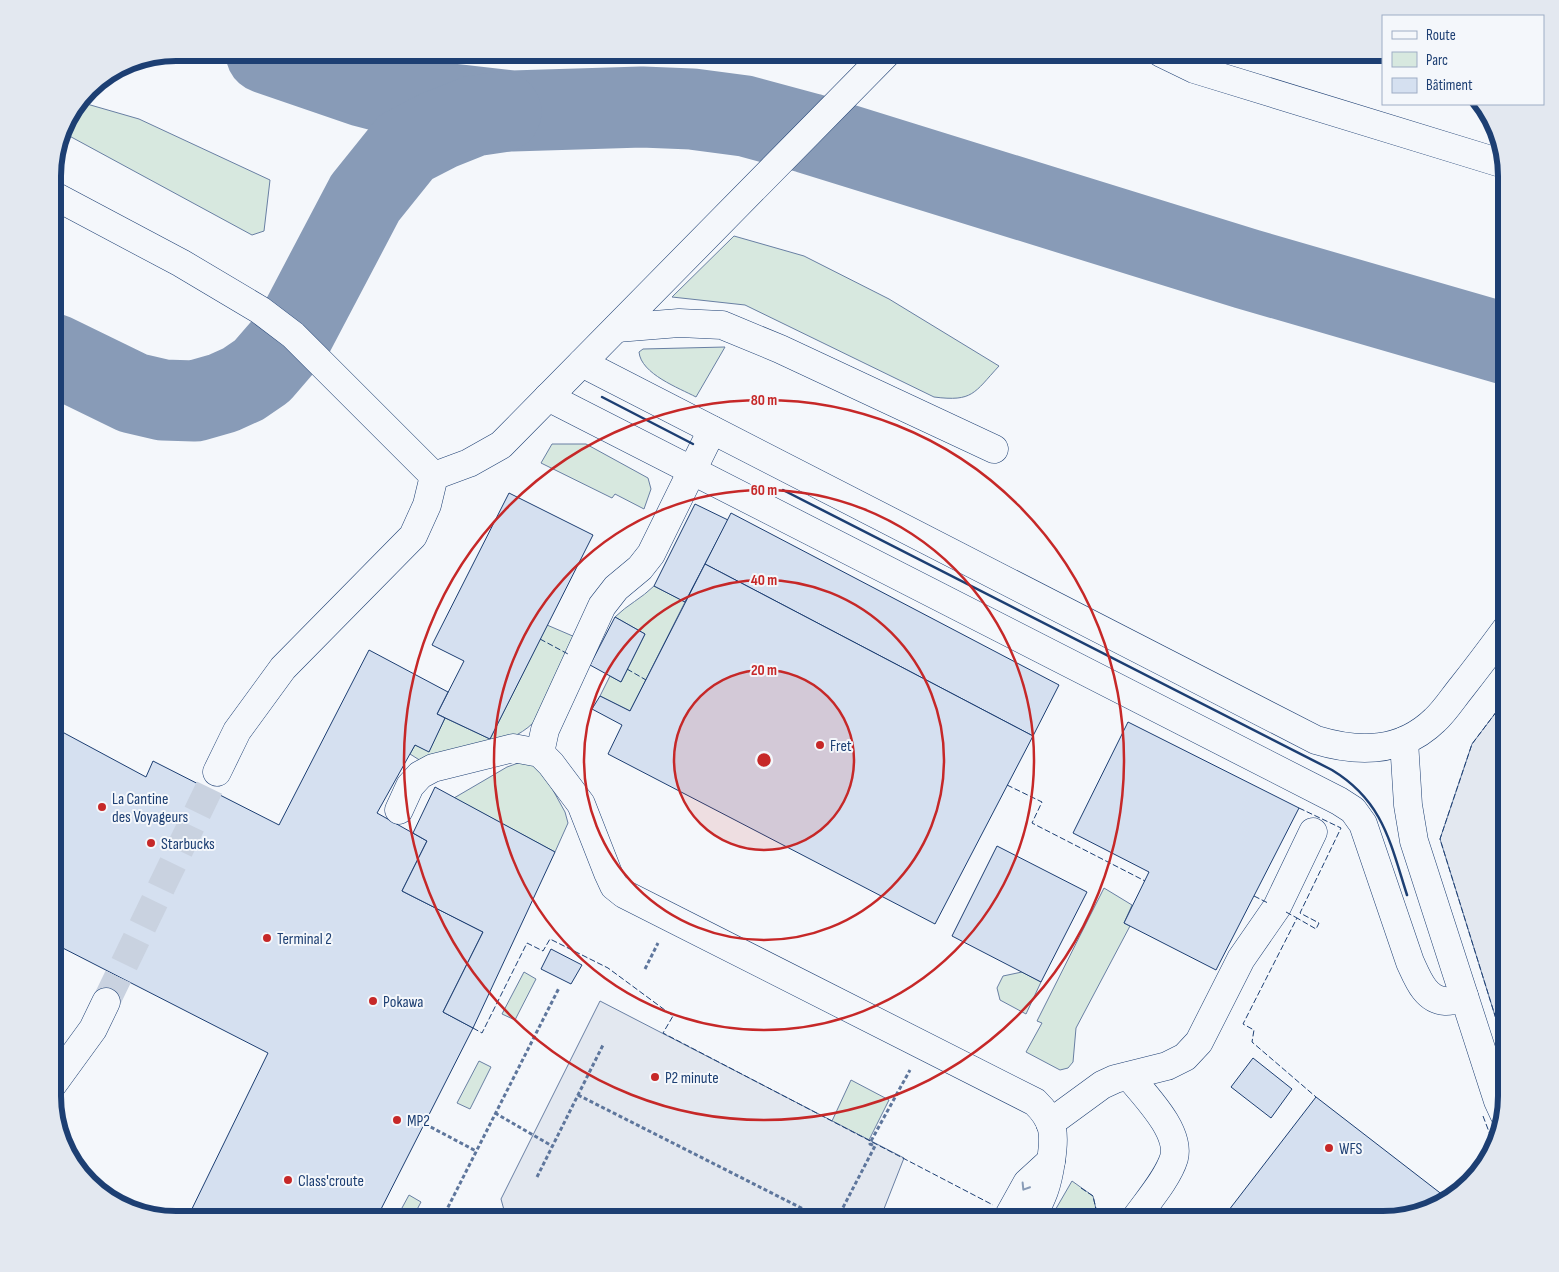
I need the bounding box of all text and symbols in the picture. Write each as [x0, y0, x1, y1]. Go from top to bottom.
legend [1382, 15, 1544, 105]
text: Route [1426, 26, 1456, 45]
text: Parc [1426, 51, 1448, 70]
text: Bâtiment [1426, 76, 1473, 95]
text: 80 m [751, 391, 777, 410]
text: 60 m [751, 481, 777, 500]
text: 40 m [751, 571, 777, 590]
text: 20 m [751, 661, 777, 680]
place label: Fret [830, 737, 852, 756]
marker: Fret [814, 739, 826, 751]
centre of rings [755, 751, 773, 769]
place label: La Cantine des Voyageurs [112, 790, 188, 827]
marker: La Cantine des Voyageurs [96, 801, 108, 813]
place label: Starbucks [161, 835, 215, 854]
marker: Starbucks [145, 837, 157, 849]
place label: Terminal 2 [277, 930, 332, 949]
marker: Terminal 2 [261, 932, 273, 944]
place label: Pokawa [383, 993, 424, 1012]
marker: Pokawa [367, 995, 379, 1007]
place label: P2 minute [665, 1069, 719, 1088]
marker: P2 minute [649, 1071, 661, 1083]
place label: MP2 [407, 1112, 430, 1131]
marker: MP2 [391, 1114, 403, 1126]
place label: WFS [1339, 1140, 1362, 1159]
marker: WFS [1323, 1142, 1335, 1154]
place label: Class'croute [298, 1172, 364, 1191]
marker: Class'croute [282, 1174, 294, 1186]
one-way arrow [1022, 1182, 1032, 1191]

